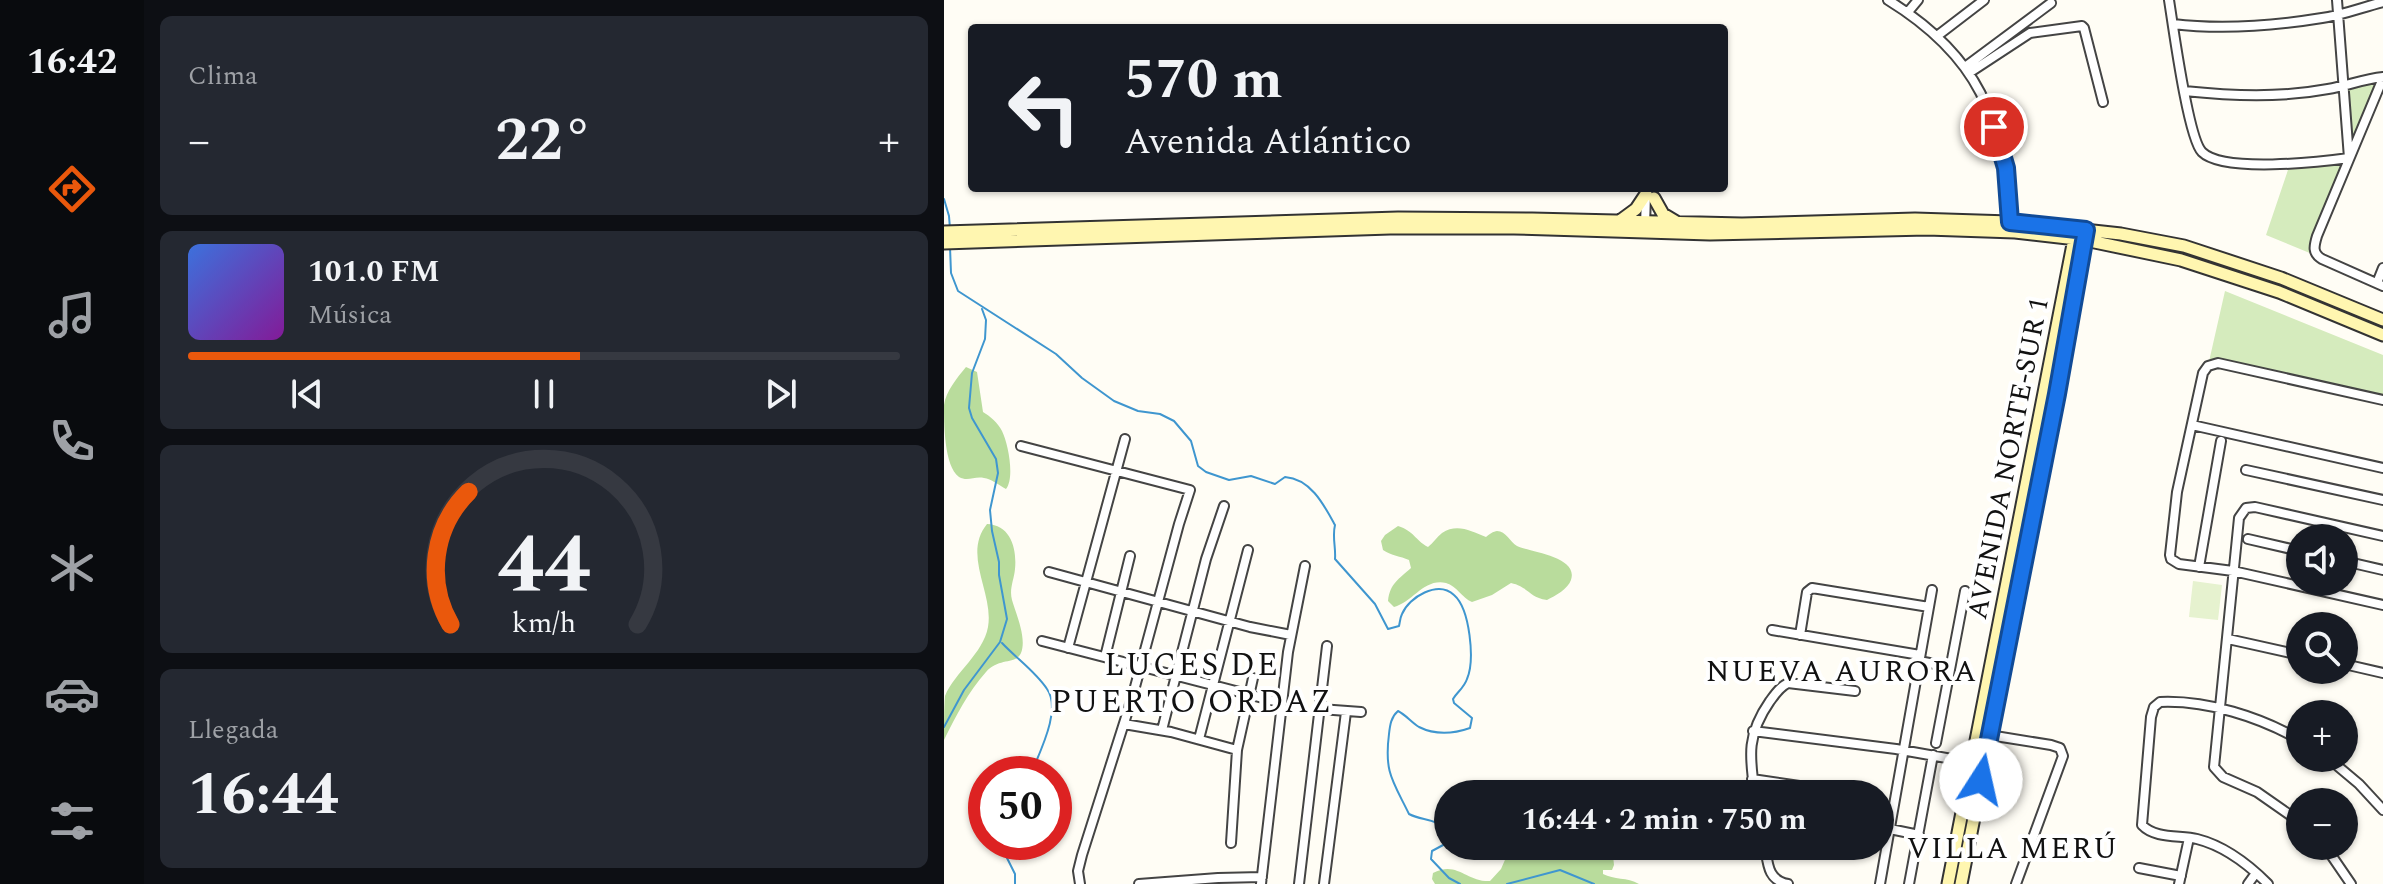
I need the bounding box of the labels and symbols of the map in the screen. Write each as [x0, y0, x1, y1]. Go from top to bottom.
pin [1960, 93, 2028, 161]
street label: AVENIDA NORTE-SUR 1 [1956, 293, 2061, 623]
district label: LUCES DE PUERTO ORDAZ [1051, 641, 1333, 727]
district label: NUEVA AURORA [1706, 649, 1978, 695]
position arrow [1939, 738, 2023, 822]
speed limit sign: 50 [968, 756, 1072, 860]
district label: VILLA MERÚ [1907, 826, 2119, 872]

